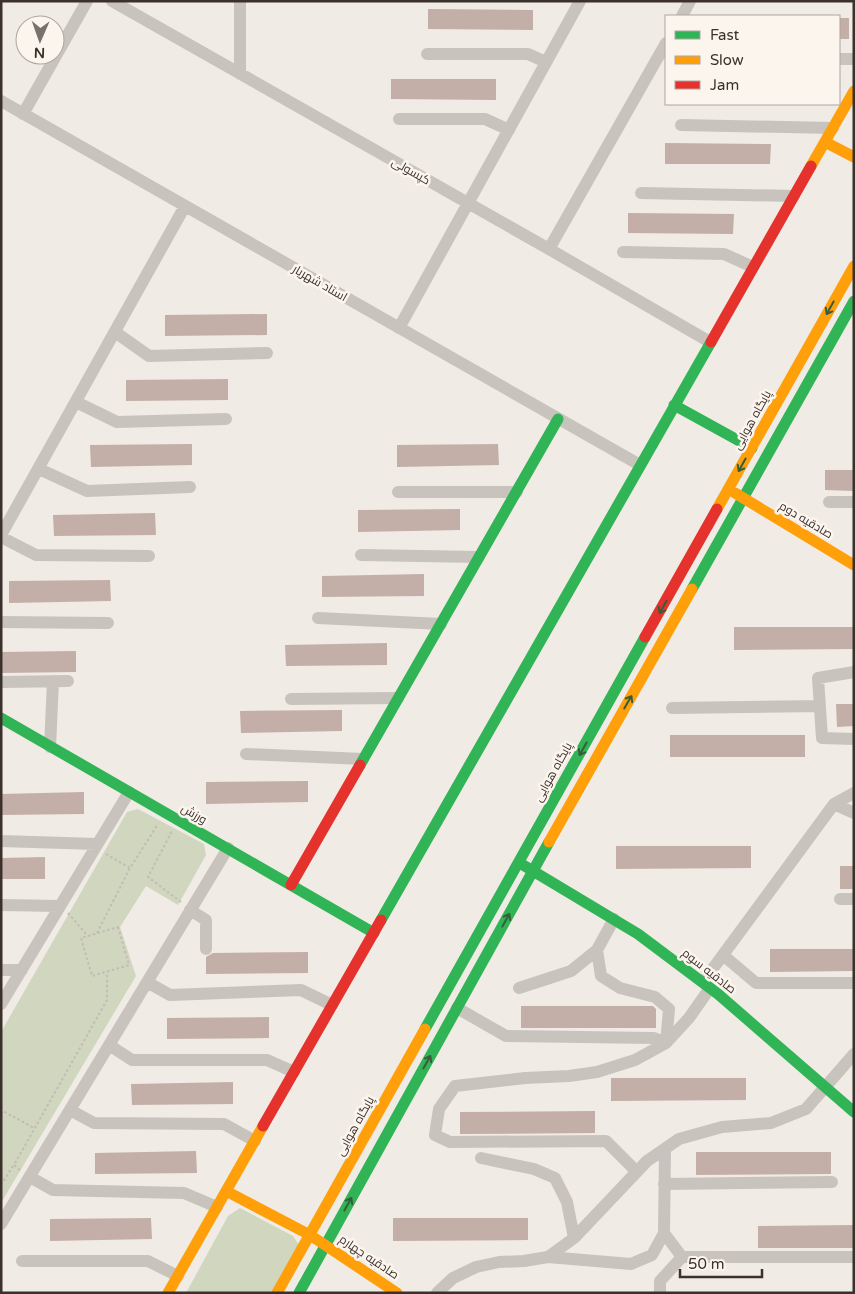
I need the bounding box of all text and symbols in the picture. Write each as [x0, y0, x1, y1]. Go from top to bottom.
north arrow [15, 15, 65, 65]
legend [665, 15, 840, 105]
text: Fast [710, 26, 740, 44]
text: N [34, 44, 45, 61]
text: Slow [710, 51, 744, 69]
text: Jam [710, 76, 739, 94]
street label: کپسولی [389, 154, 433, 188]
street label: استاد شهریار [289, 261, 350, 304]
one-way arrow [825, 301, 835, 316]
street label: پایگاه هوایی [730, 387, 776, 453]
one-way arrow [737, 458, 747, 472]
street label: صادقیه دوم [776, 499, 835, 542]
one-way arrow [657, 599, 667, 614]
one-way arrow [624, 696, 634, 710]
street label: پایگاه هوایی [531, 739, 577, 805]
one-way arrow [577, 741, 587, 755]
street label: ورزش [179, 801, 209, 827]
one-way arrow [501, 913, 511, 928]
street label: صادقیه سوم [679, 946, 739, 997]
one-way arrow [422, 1055, 432, 1070]
street label: پایگاه هوایی [333, 1093, 379, 1159]
one-way arrow [343, 1197, 353, 1212]
street label: صادقیه چهارم [335, 1232, 401, 1284]
scale bar [680, 1246, 762, 1278]
text: 50 m [688, 1255, 725, 1273]

